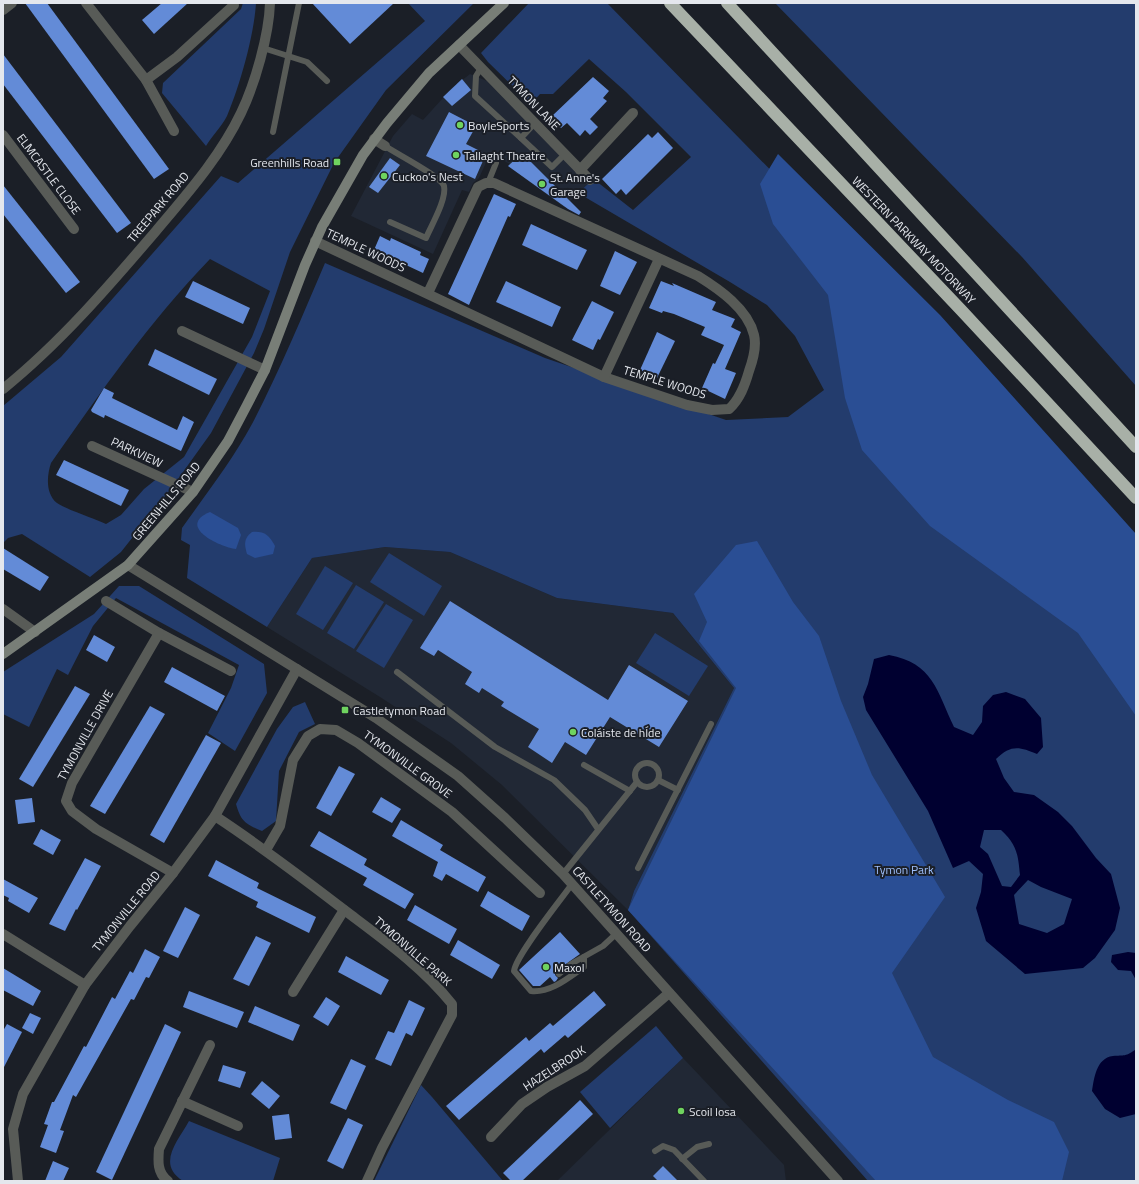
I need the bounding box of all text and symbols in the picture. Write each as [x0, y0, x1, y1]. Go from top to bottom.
street label: TYMON LANE [503, 72, 565, 135]
place label: BoyleSports [468, 116, 530, 135]
marker: BoyleSports [455, 120, 465, 130]
street label: ELMCASTLE CLOSE [12, 130, 86, 219]
place label: Tallaght Theatre [464, 146, 545, 165]
marker: Tallaght Theatre [451, 150, 461, 160]
place label: Greenhills Road [250, 153, 329, 172]
marker: Greenhills Road [332, 157, 342, 167]
street label: TREEPARK ROAD [123, 167, 194, 247]
place label: Cuckoo's Nest [392, 167, 463, 186]
place label: St. Anne's Garage [550, 168, 600, 201]
marker: Cuckoo's Nest [379, 171, 389, 181]
street label: WESTERN PARKWAY MOTORWAY [848, 172, 981, 309]
marker: St. Anne's Garage [537, 179, 547, 189]
street label: TEMPLE WOODS [323, 223, 409, 277]
street label: TEMPLE WOODS [621, 360, 709, 404]
street label: PARKVIEW [108, 432, 166, 472]
street label: GREENHILLS ROAD [127, 457, 205, 545]
street label: TYMONVILLE DRIVE [52, 686, 118, 784]
place label: Castletymon Road [353, 701, 446, 720]
marker: Castletymon Road [340, 705, 350, 715]
place label: Coláiste de hÍde [581, 723, 660, 742]
street label: TYMONVILLE GROVE [360, 725, 457, 803]
marker: Coláiste de hÍde [568, 727, 578, 737]
park label: Tymon Park [874, 860, 934, 879]
street label: CASTLETYMON ROAD [568, 862, 656, 957]
street label: TYMONVILLE ROAD [87, 866, 165, 956]
street label: TYMONVILLE PARK [370, 912, 456, 990]
place label: Maxol [554, 958, 584, 977]
marker: Maxol [541, 962, 551, 972]
street label: HAZELBROOK [519, 1040, 589, 1095]
place label: Scoil Iosa [689, 1102, 736, 1121]
marker: Scoil Iosa [676, 1106, 686, 1116]

